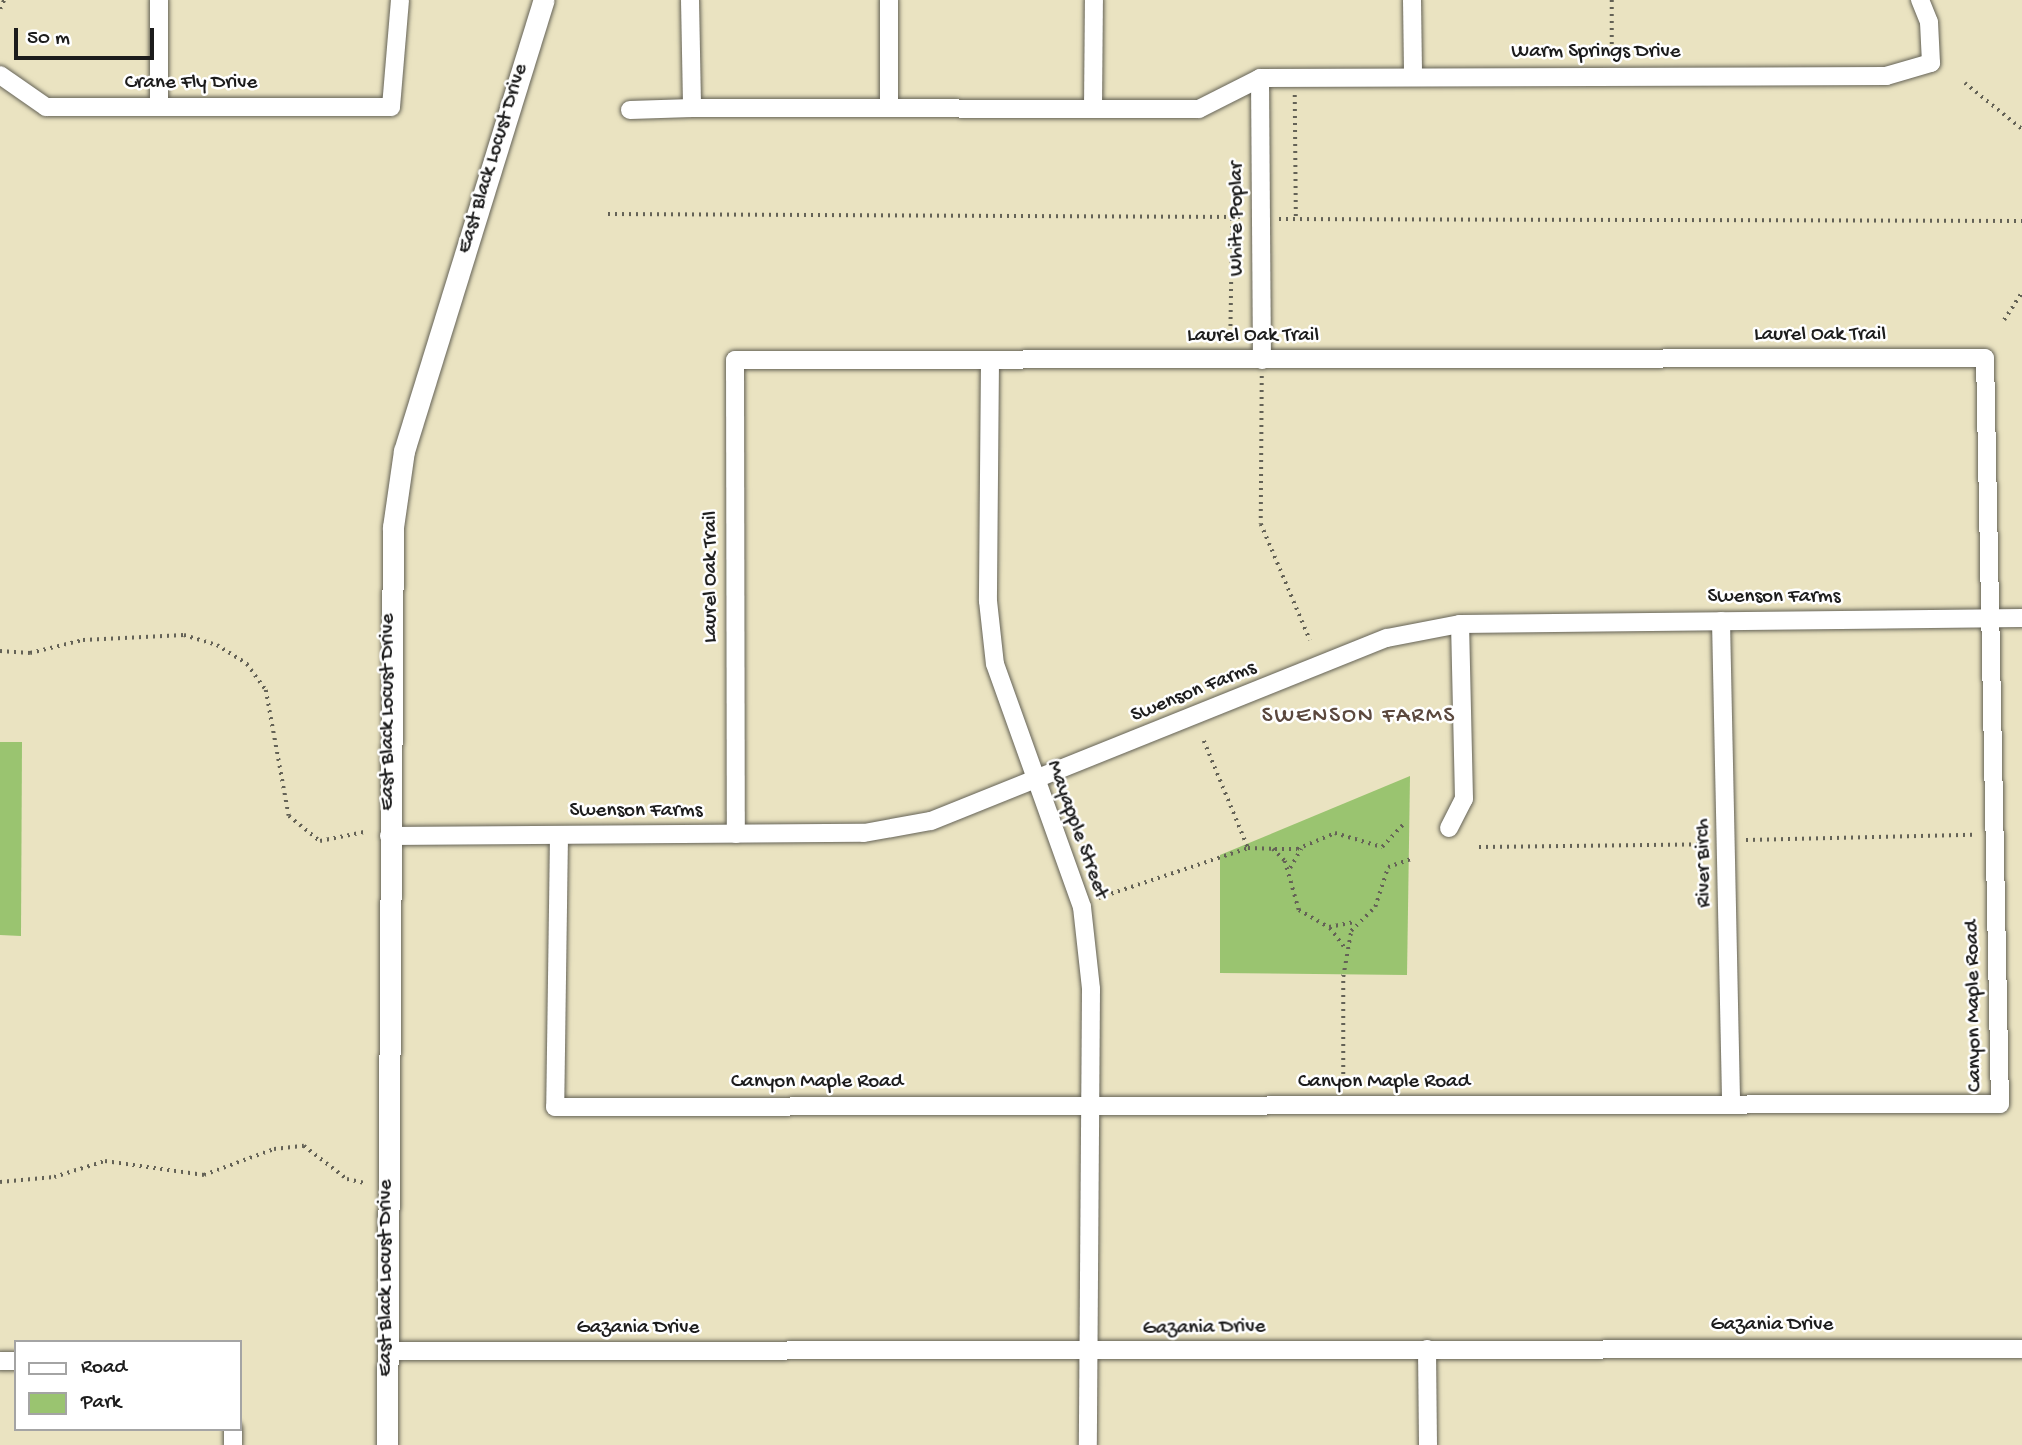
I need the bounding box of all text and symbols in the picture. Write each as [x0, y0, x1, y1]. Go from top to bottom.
scale bar [18, 14, 158, 58]
text: 50 m [27, 27, 70, 52]
street label: Warm Springs Drive [1511, 40, 1681, 66]
street label: East Black Locust Drive [453, 61, 535, 257]
street label: Crane Fly Drive [125, 71, 257, 97]
street label: White Poplar [1225, 162, 1251, 276]
street label: Laurel Oak Trail [1754, 323, 1886, 349]
street label: Laurel Oak Trail [1187, 324, 1319, 350]
street label: Laurel Oak Trail [699, 511, 725, 643]
street label: Swenson Farms [1708, 585, 1840, 611]
street label: East Black Locust Drive [376, 613, 402, 811]
street label: Swenson Farms [1128, 656, 1260, 730]
district label: SWENSON FARMS [1263, 703, 1455, 731]
street label: Mayapple Street [1039, 757, 1113, 903]
street label: Swenson Farms [570, 799, 702, 825]
street label: River Birch [1692, 818, 1718, 908]
street label: Canyon Maple Road [1961, 920, 1989, 1092]
street label: Canyon Maple Road [731, 1070, 903, 1096]
street label: Canyon Maple Road [1298, 1070, 1470, 1096]
street label: East Black Locust Drive [374, 1179, 400, 1377]
street label: Gazania Drive [1711, 1313, 1833, 1339]
street label: Gazania Drive [1142, 1315, 1266, 1343]
street label: Gazania Drive [577, 1316, 699, 1342]
legend [14, 1340, 242, 1431]
text: Road [81, 1356, 127, 1381]
text: Park [81, 1391, 121, 1416]

